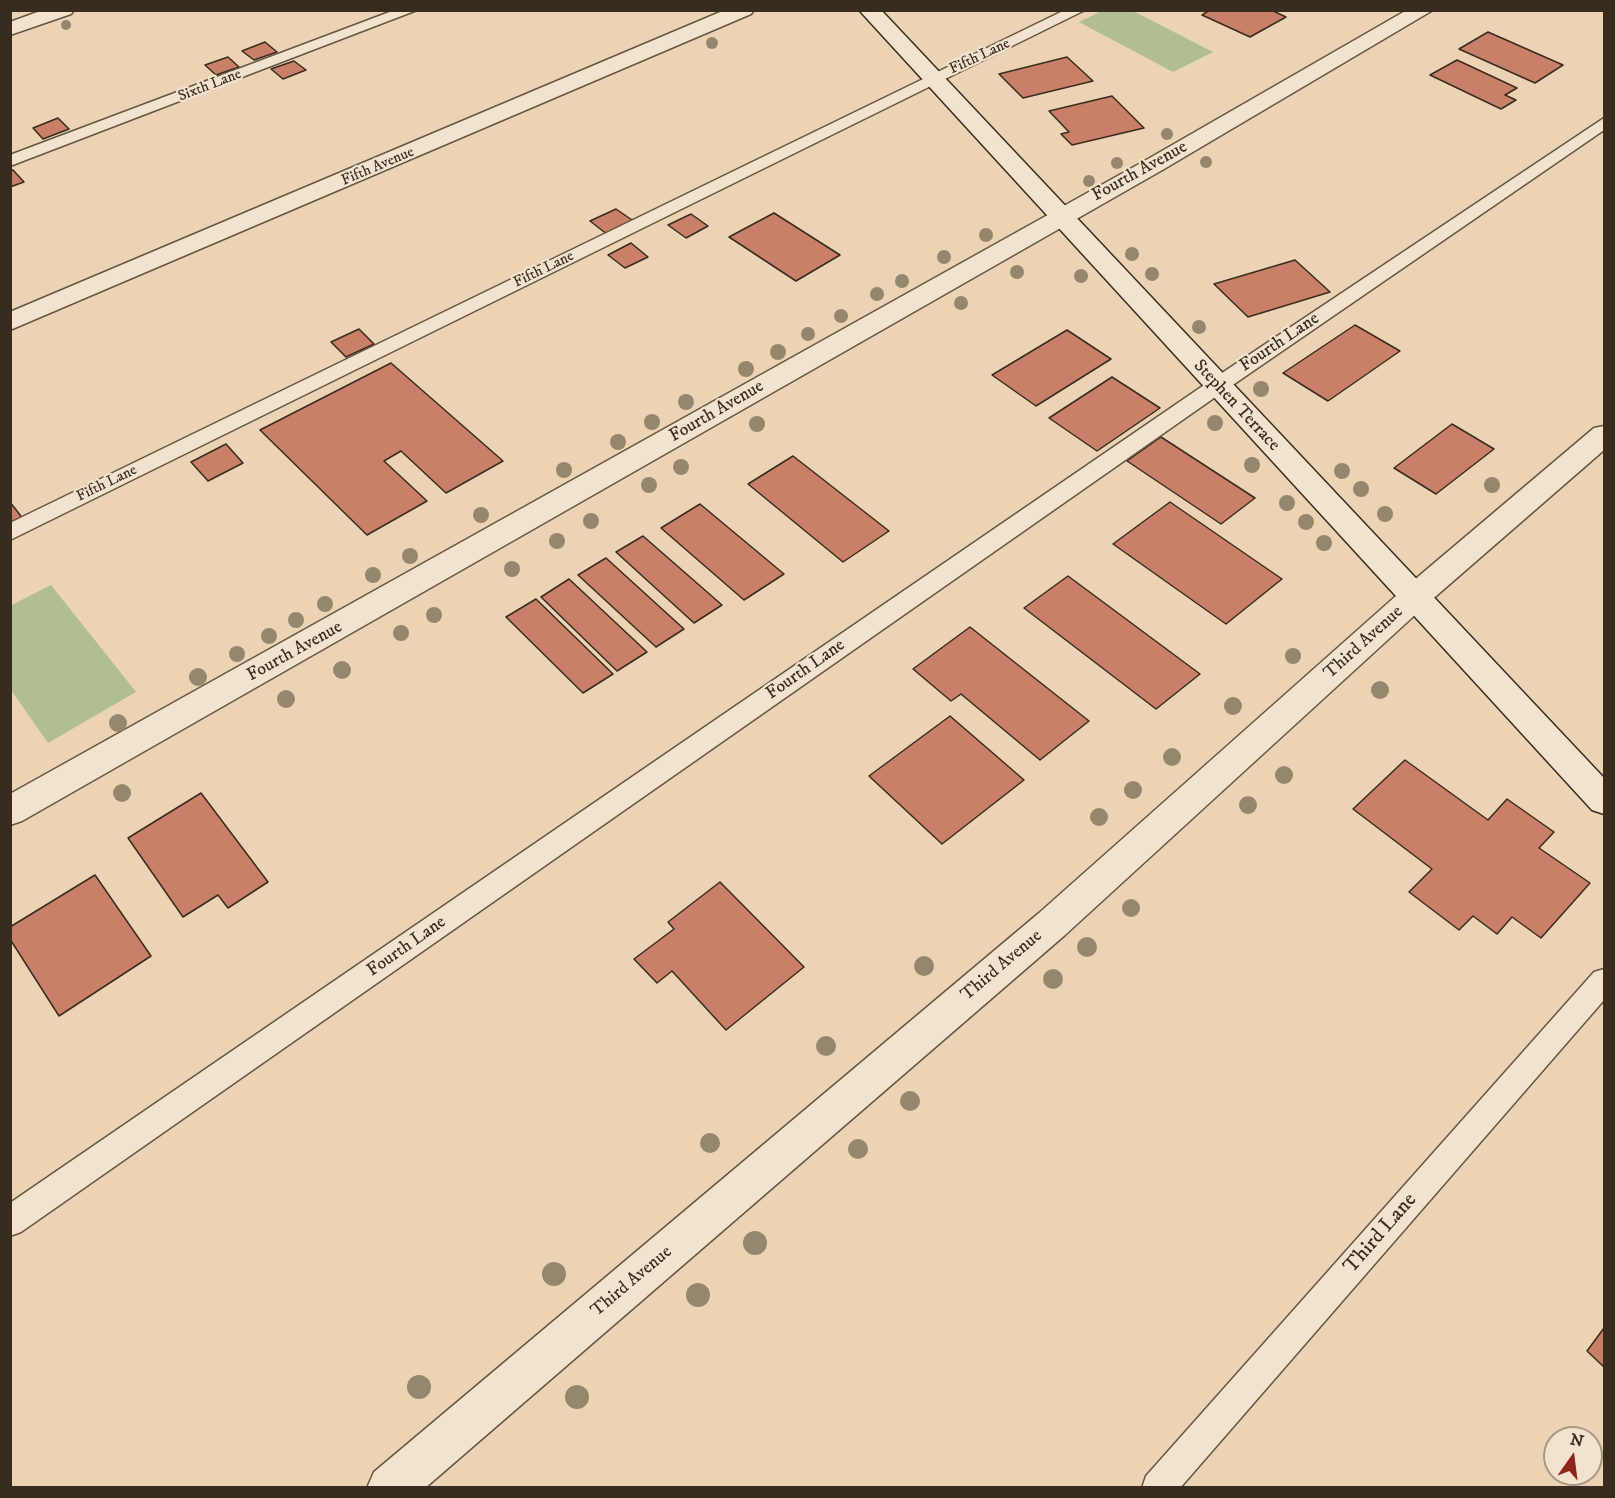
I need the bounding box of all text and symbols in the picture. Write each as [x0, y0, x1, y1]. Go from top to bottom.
street label: Fifth Lane [947, 35, 1013, 79]
street label: Sixth Lane [176, 66, 244, 106]
street label: Fourth Avenue [1089, 137, 1191, 207]
street label: Fifth Avenue [339, 144, 417, 190]
street label: Fifth Lane [511, 248, 577, 292]
street label: Fourth Lane [1236, 309, 1324, 377]
street label: Stephen Terrace [1188, 356, 1284, 456]
street label: Fourth Avenue [666, 376, 768, 448]
street label: Fifth Lane [74, 462, 140, 506]
street label: Third Avenue [1320, 602, 1408, 684]
street label: Fourth Avenue [244, 617, 346, 687]
street label: Fourth Lane [763, 635, 849, 705]
street label: Fourth Lane [364, 912, 450, 982]
street label: Third Avenue [957, 926, 1047, 1006]
street label: Third Lane [1339, 1188, 1423, 1280]
street label: Third Avenue [587, 1242, 677, 1322]
north arrow [1543, 1426, 1603, 1486]
text: N [1568, 1429, 1586, 1452]

